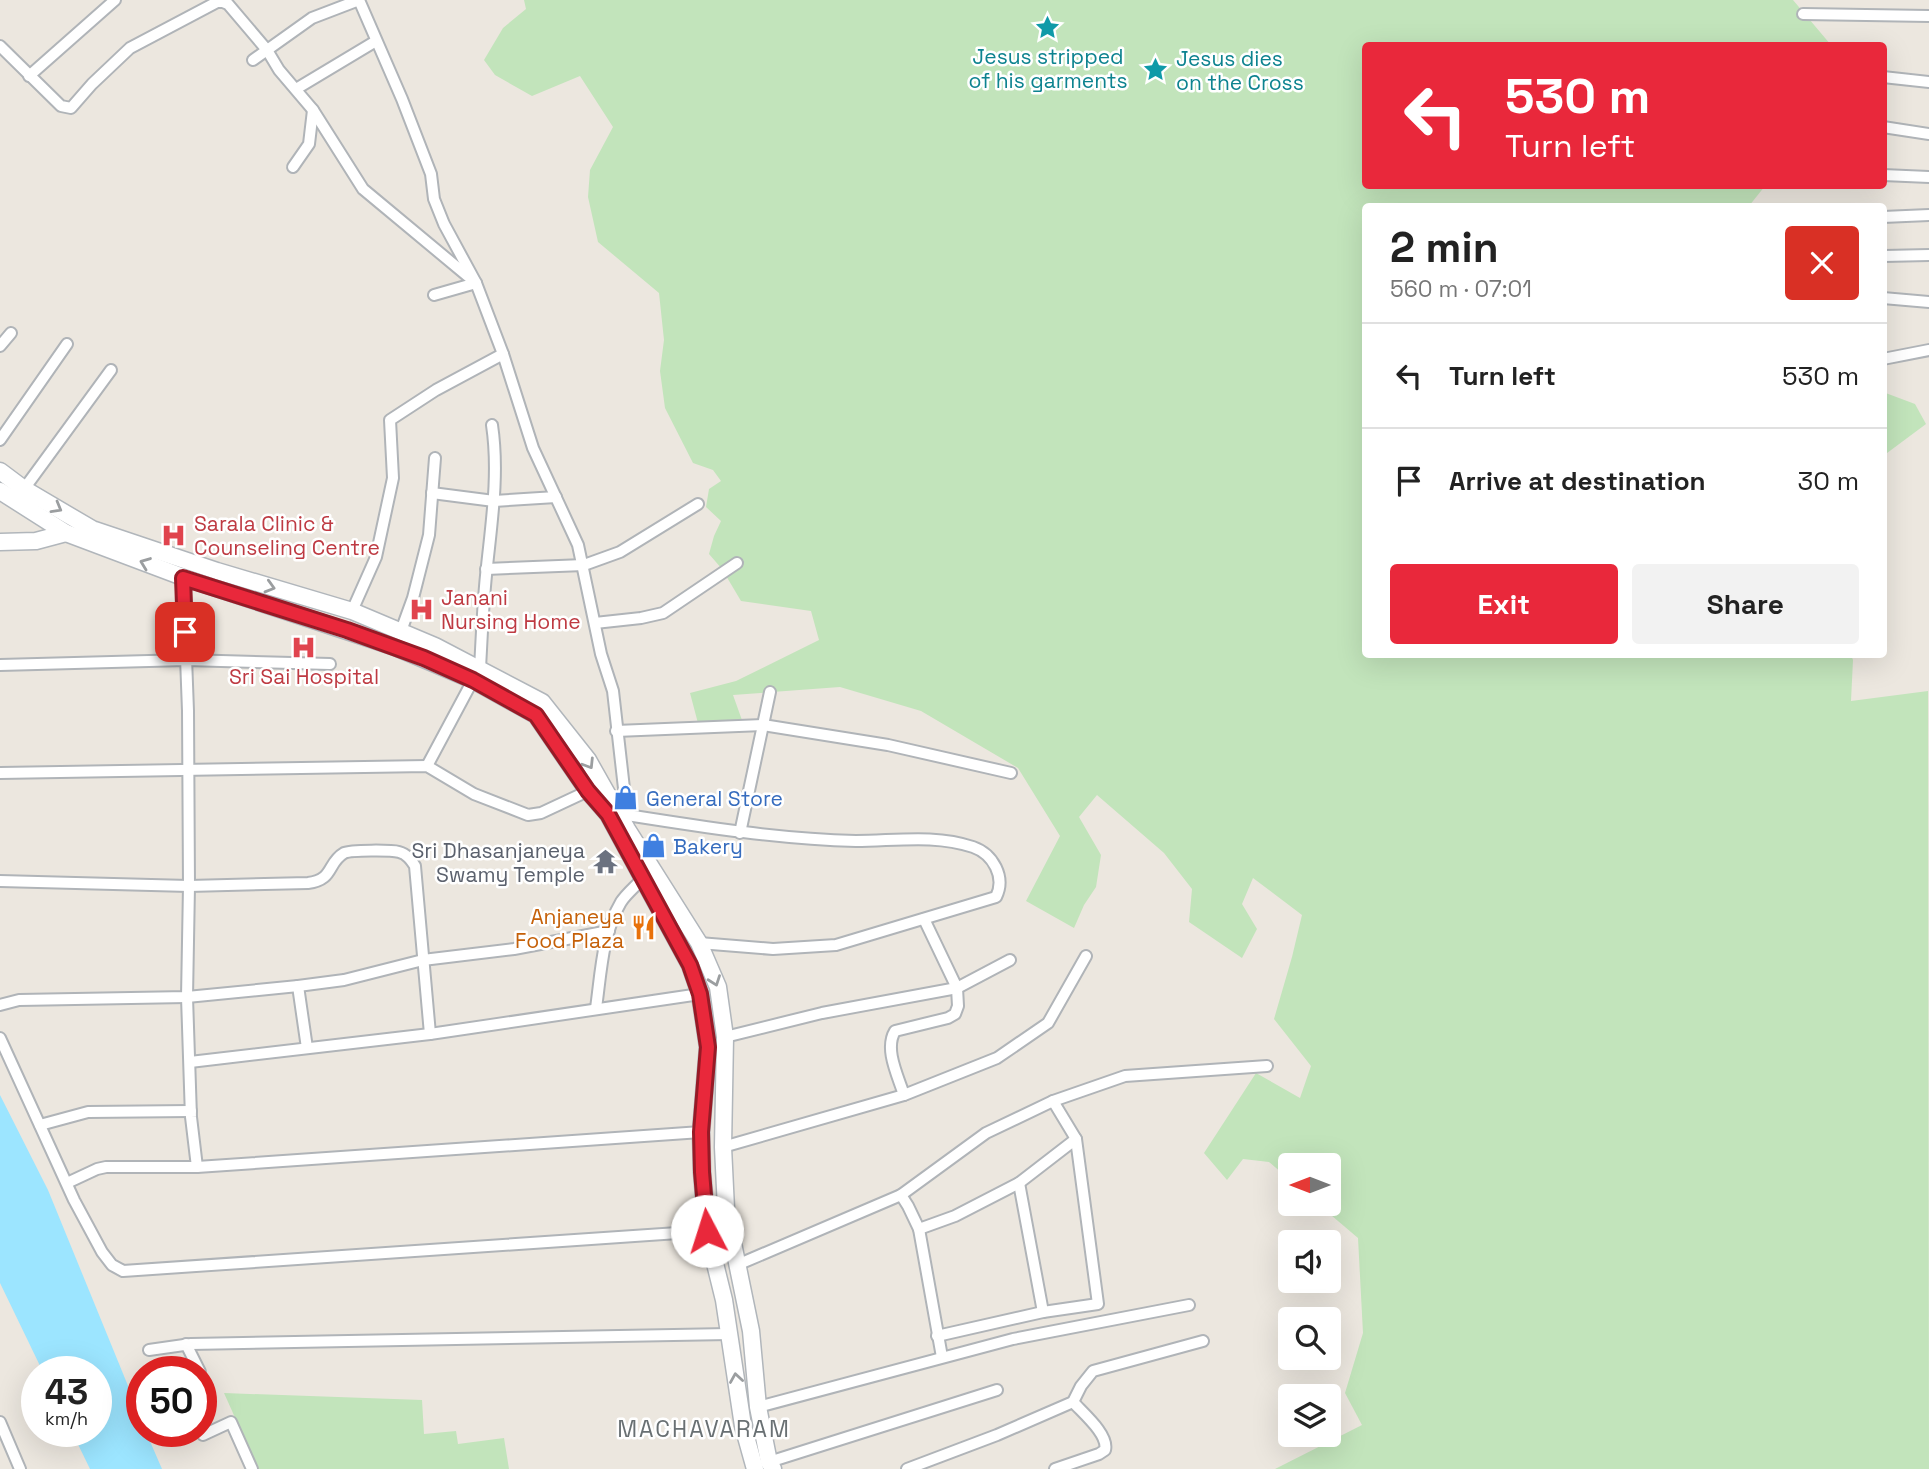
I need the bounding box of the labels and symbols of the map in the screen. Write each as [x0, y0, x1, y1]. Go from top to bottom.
place icon: Jesus stripped of his garments [1034, 13, 1062, 41]
place label: Jesus stripped of his garments [969, 43, 1128, 94]
place label: Jesus dies on the Cross [1176, 45, 1304, 96]
place icon: Jesus dies on the Cross [1142, 56, 1170, 84]
one-way arrow [50, 500, 62, 513]
place label: Sarala Clinic & Counseling Centre [194, 510, 380, 561]
hospital icon: Sarala Clinic & Counseling Centre [160, 521, 188, 549]
one-way arrow [139, 557, 152, 571]
one-way arrow [264, 578, 276, 593]
place label: Janani Nursing Home [441, 584, 581, 635]
hospital icon: Janani Nursing Home [407, 595, 435, 623]
pin [155, 602, 215, 662]
hospital icon: Sri Sai Hospital [290, 633, 318, 661]
place label: Sri Sai Hospital [229, 663, 379, 690]
one-way arrow [581, 756, 594, 769]
shop icon: General Store [612, 784, 640, 812]
place label: General Store [646, 785, 783, 812]
shop icon: Bakery [639, 832, 667, 860]
place label: Bakery [673, 833, 743, 860]
place label: Sri Dhasanjaneya Swamy Temple [411, 837, 585, 888]
temple icon: Sri Dhasanjaneya Swamy Temple [591, 848, 619, 876]
place label: Anjaneya Food Plaza [515, 903, 624, 954]
restaurant icon: Anjaneya Food Plaza [630, 914, 658, 942]
one-way arrow [707, 975, 721, 987]
north arrow [1278, 1153, 1340, 1216]
position arrow [670, 1194, 744, 1268]
speed limit sign: 50 [126, 1356, 217, 1447]
one-way arrow [728, 1373, 743, 1384]
district label: MACHAVARAM [617, 1414, 791, 1444]

